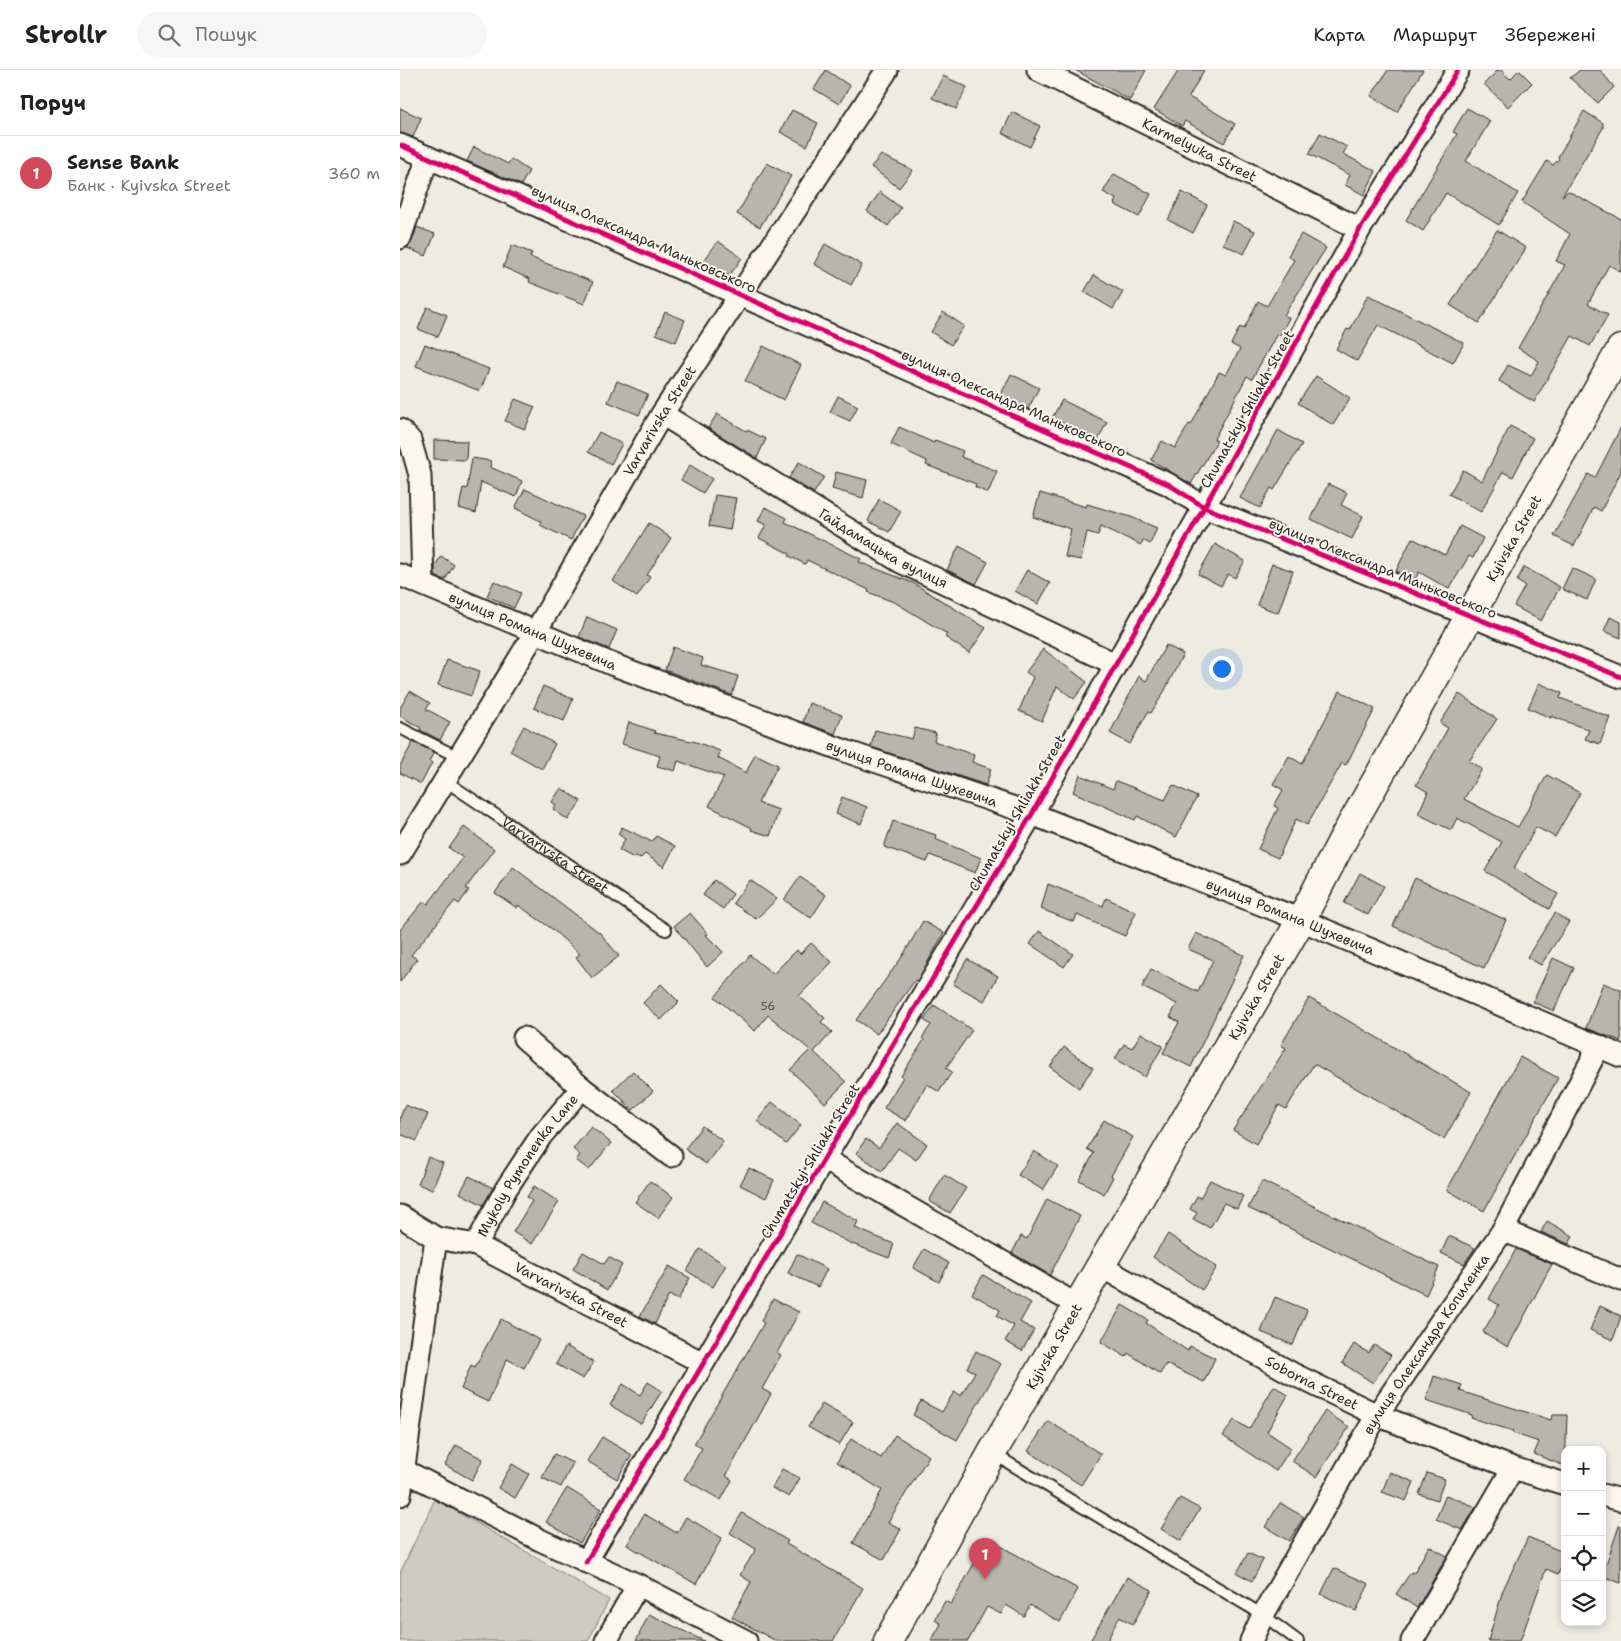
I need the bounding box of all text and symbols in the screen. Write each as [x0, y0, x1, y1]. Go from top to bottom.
search box [137, 12, 487, 57]
text: Strollr [25, 19, 107, 51]
icon: search [155, 21, 183, 49]
text: Пошук [195, 22, 257, 47]
text: Карта [1313, 23, 1365, 47]
text: Маршрут [1393, 23, 1477, 47]
text: Збережені [1505, 23, 1596, 47]
text: Поруч [20, 89, 86, 117]
street label: Karmelyuka Street [1139, 114, 1260, 186]
text: Sense Bank [67, 150, 179, 175]
text: 1 [32, 163, 40, 184]
text: 360 m [328, 163, 380, 184]
text: Банк · Kyivska Street [67, 175, 231, 196]
street label: вулиця Олександра Маньковського [529, 181, 759, 297]
street label: Chumatskyi Shliakh Street [1196, 327, 1298, 491]
street label: вулиця Олександра Маньковського [899, 345, 1129, 461]
street label: Varvarivska Street [619, 363, 700, 479]
street label: Kyivska Street [1482, 492, 1545, 585]
street label: Гайдамацька вулиця [816, 504, 951, 592]
street label: вулиця Олександра Маньковського [1266, 514, 1500, 622]
street label: вулиця Романа Шухевича [446, 588, 619, 674]
your location [1209, 656, 1235, 682]
street label: Chumatskyi Shliakh Street [965, 731, 1069, 895]
street label: вулиця Романа Шухевича [823, 736, 1000, 811]
street label: Varvarivska Street [498, 812, 612, 898]
street label: вулиця Романа Шухевича [1204, 875, 1377, 959]
street label: Kyivska Street [1224, 951, 1288, 1043]
house number: 56 [761, 999, 775, 1014]
street label: Chumatskyi Shliakh Street [756, 1080, 864, 1242]
street label: Mykoly Pymonenka Lane [473, 1090, 582, 1240]
street label: вулиця Олександра Копиленка [1359, 1250, 1493, 1437]
street label: Varvarivska Street [511, 1258, 631, 1331]
street label: Kyivska Street [1022, 1300, 1086, 1393]
street label: Soborna Street [1262, 1351, 1361, 1414]
map controls [1561, 1446, 1606, 1626]
button: + [1561, 1446, 1606, 1491]
button: − [1561, 1491, 1606, 1536]
button: locate [1561, 1536, 1606, 1581]
pin: 1 [969, 1538, 1001, 1579]
button: layers [1561, 1581, 1606, 1626]

